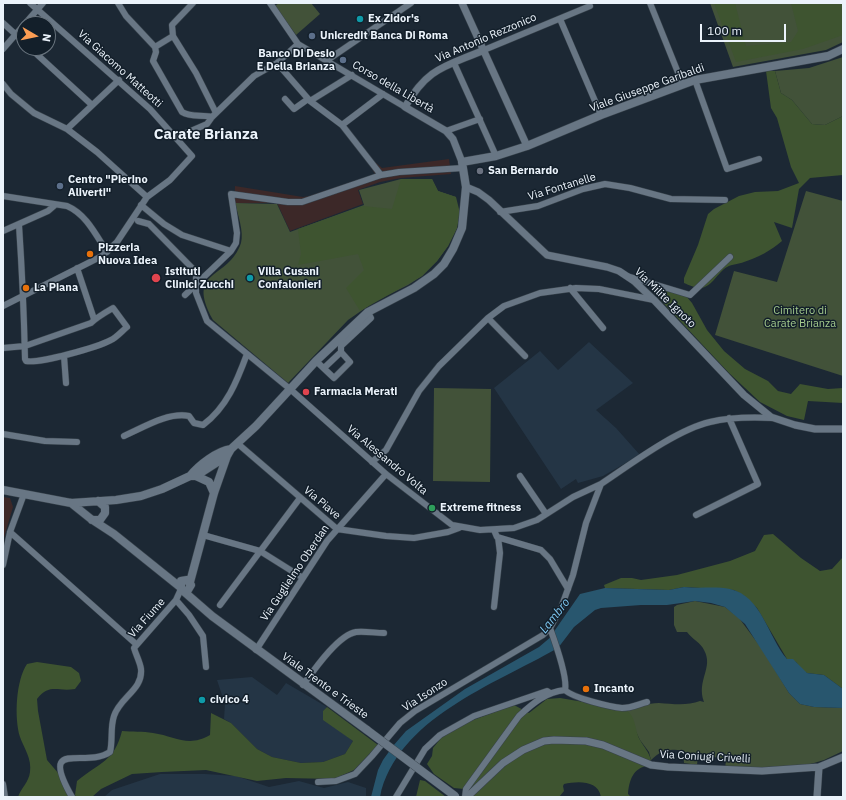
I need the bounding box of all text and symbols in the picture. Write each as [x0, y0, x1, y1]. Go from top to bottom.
street label: Via Antonio Rezzonico [433, 11, 539, 65]
place label: Ex Zidor's [368, 12, 419, 26]
marker: Ex Zidor's [355, 14, 365, 24]
north arrow [16, 16, 56, 56]
scale bar [702, 16, 788, 42]
text: 100 m [707, 23, 742, 38]
street label: Via Giacomo Matteotti [75, 28, 165, 110]
place label: Unicredit Banca Di Roma [320, 29, 448, 43]
marker: Unicredit Banca Di Roma [307, 31, 317, 41]
text: N [39, 33, 54, 43]
place label: Banco Di Desio E Della Brianza [257, 47, 335, 73]
marker: Banco Di Desio E Della Brianza [338, 55, 348, 65]
street label: Corso della Libertà [350, 58, 436, 116]
street label: Viale Giuseppe Garibaldi [588, 61, 706, 115]
district label: Carate Brianza [154, 126, 258, 144]
place label: San Bernardo [488, 164, 558, 178]
marker: San Bernardo [475, 166, 485, 176]
street label: Via Fontanelle [527, 170, 597, 204]
place label: Centro "Pierino Aliverti" [68, 173, 148, 199]
marker: Centro "Pierino Aliverti" [55, 181, 65, 191]
place label: Pizzeria Nuova Idea [98, 241, 157, 267]
marker: Pizzeria Nuova Idea [85, 249, 95, 259]
place label: Istituti Clinici Zucchi [165, 265, 234, 291]
place label: Villa Cusani Confalonieri [258, 265, 321, 291]
street label: Via Milite Ignoto [632, 265, 698, 331]
marker: Istituti Clinici Zucchi [150, 272, 162, 284]
marker: Villa Cusani Confalonieri [245, 273, 255, 283]
place label: La Piana [34, 281, 78, 295]
marker: La Piana [21, 283, 31, 293]
park label: Cimitero di Carate Brianza [764, 304, 836, 330]
place label: Farmacia Merati [314, 385, 398, 399]
marker: Farmacia Merati [301, 387, 311, 397]
street label: Via Alessandro Volta [344, 422, 430, 498]
street label: Via Piave [301, 484, 343, 522]
place label: Extreme fitness [440, 501, 521, 515]
marker: Extreme fitness [427, 503, 437, 513]
street label: Via Guglielmo Oberdan [258, 522, 332, 624]
street label: Via Fiume [126, 595, 168, 641]
water label: Lambro [537, 596, 573, 636]
street label: Viale Trento e Trieste [279, 650, 371, 722]
street label: Via Isonzo [400, 676, 450, 714]
place label: Incanto [594, 682, 634, 696]
marker: Incanto [581, 684, 591, 694]
place label: civico 4 [210, 693, 249, 707]
marker: civico 4 [197, 695, 207, 705]
street label: Via Coniugi Crivelli [659, 748, 751, 766]

